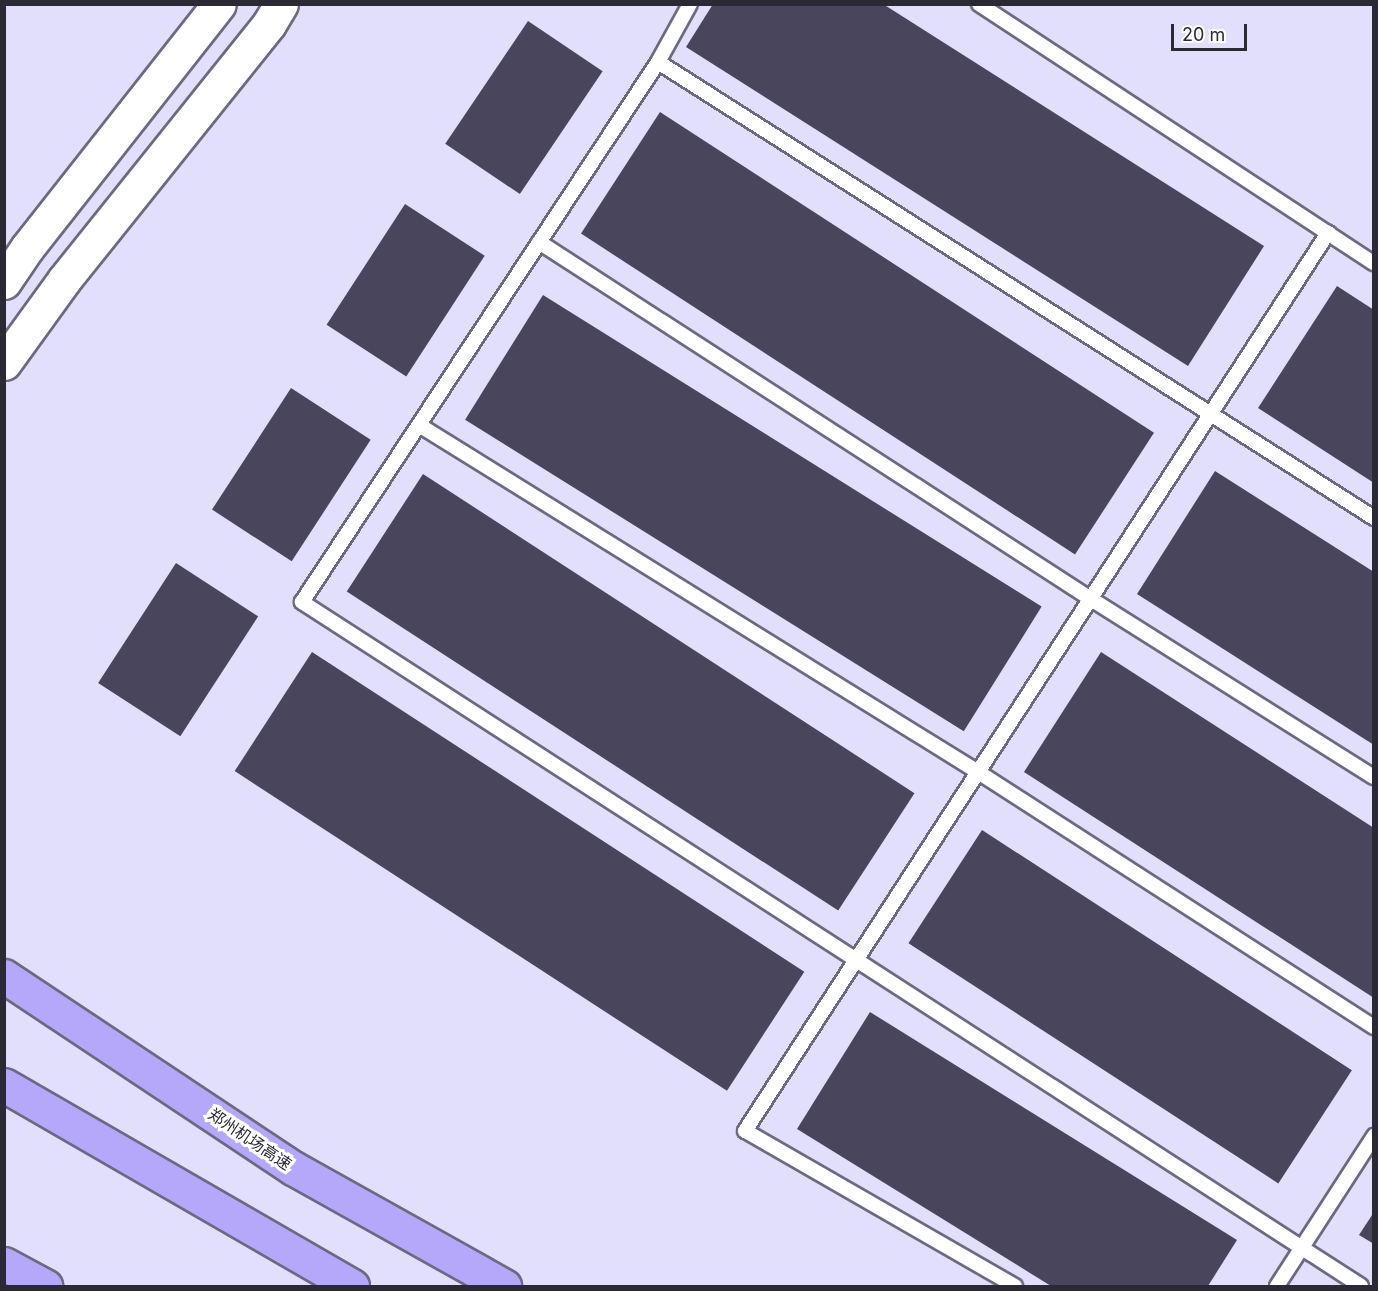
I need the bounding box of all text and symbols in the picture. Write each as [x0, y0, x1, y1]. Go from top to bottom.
scale bar [1174, 12, 1250, 50]
text: 20 m [1182, 24, 1225, 45]
street label: 郑州机场高速 [205, 1104, 295, 1174]

